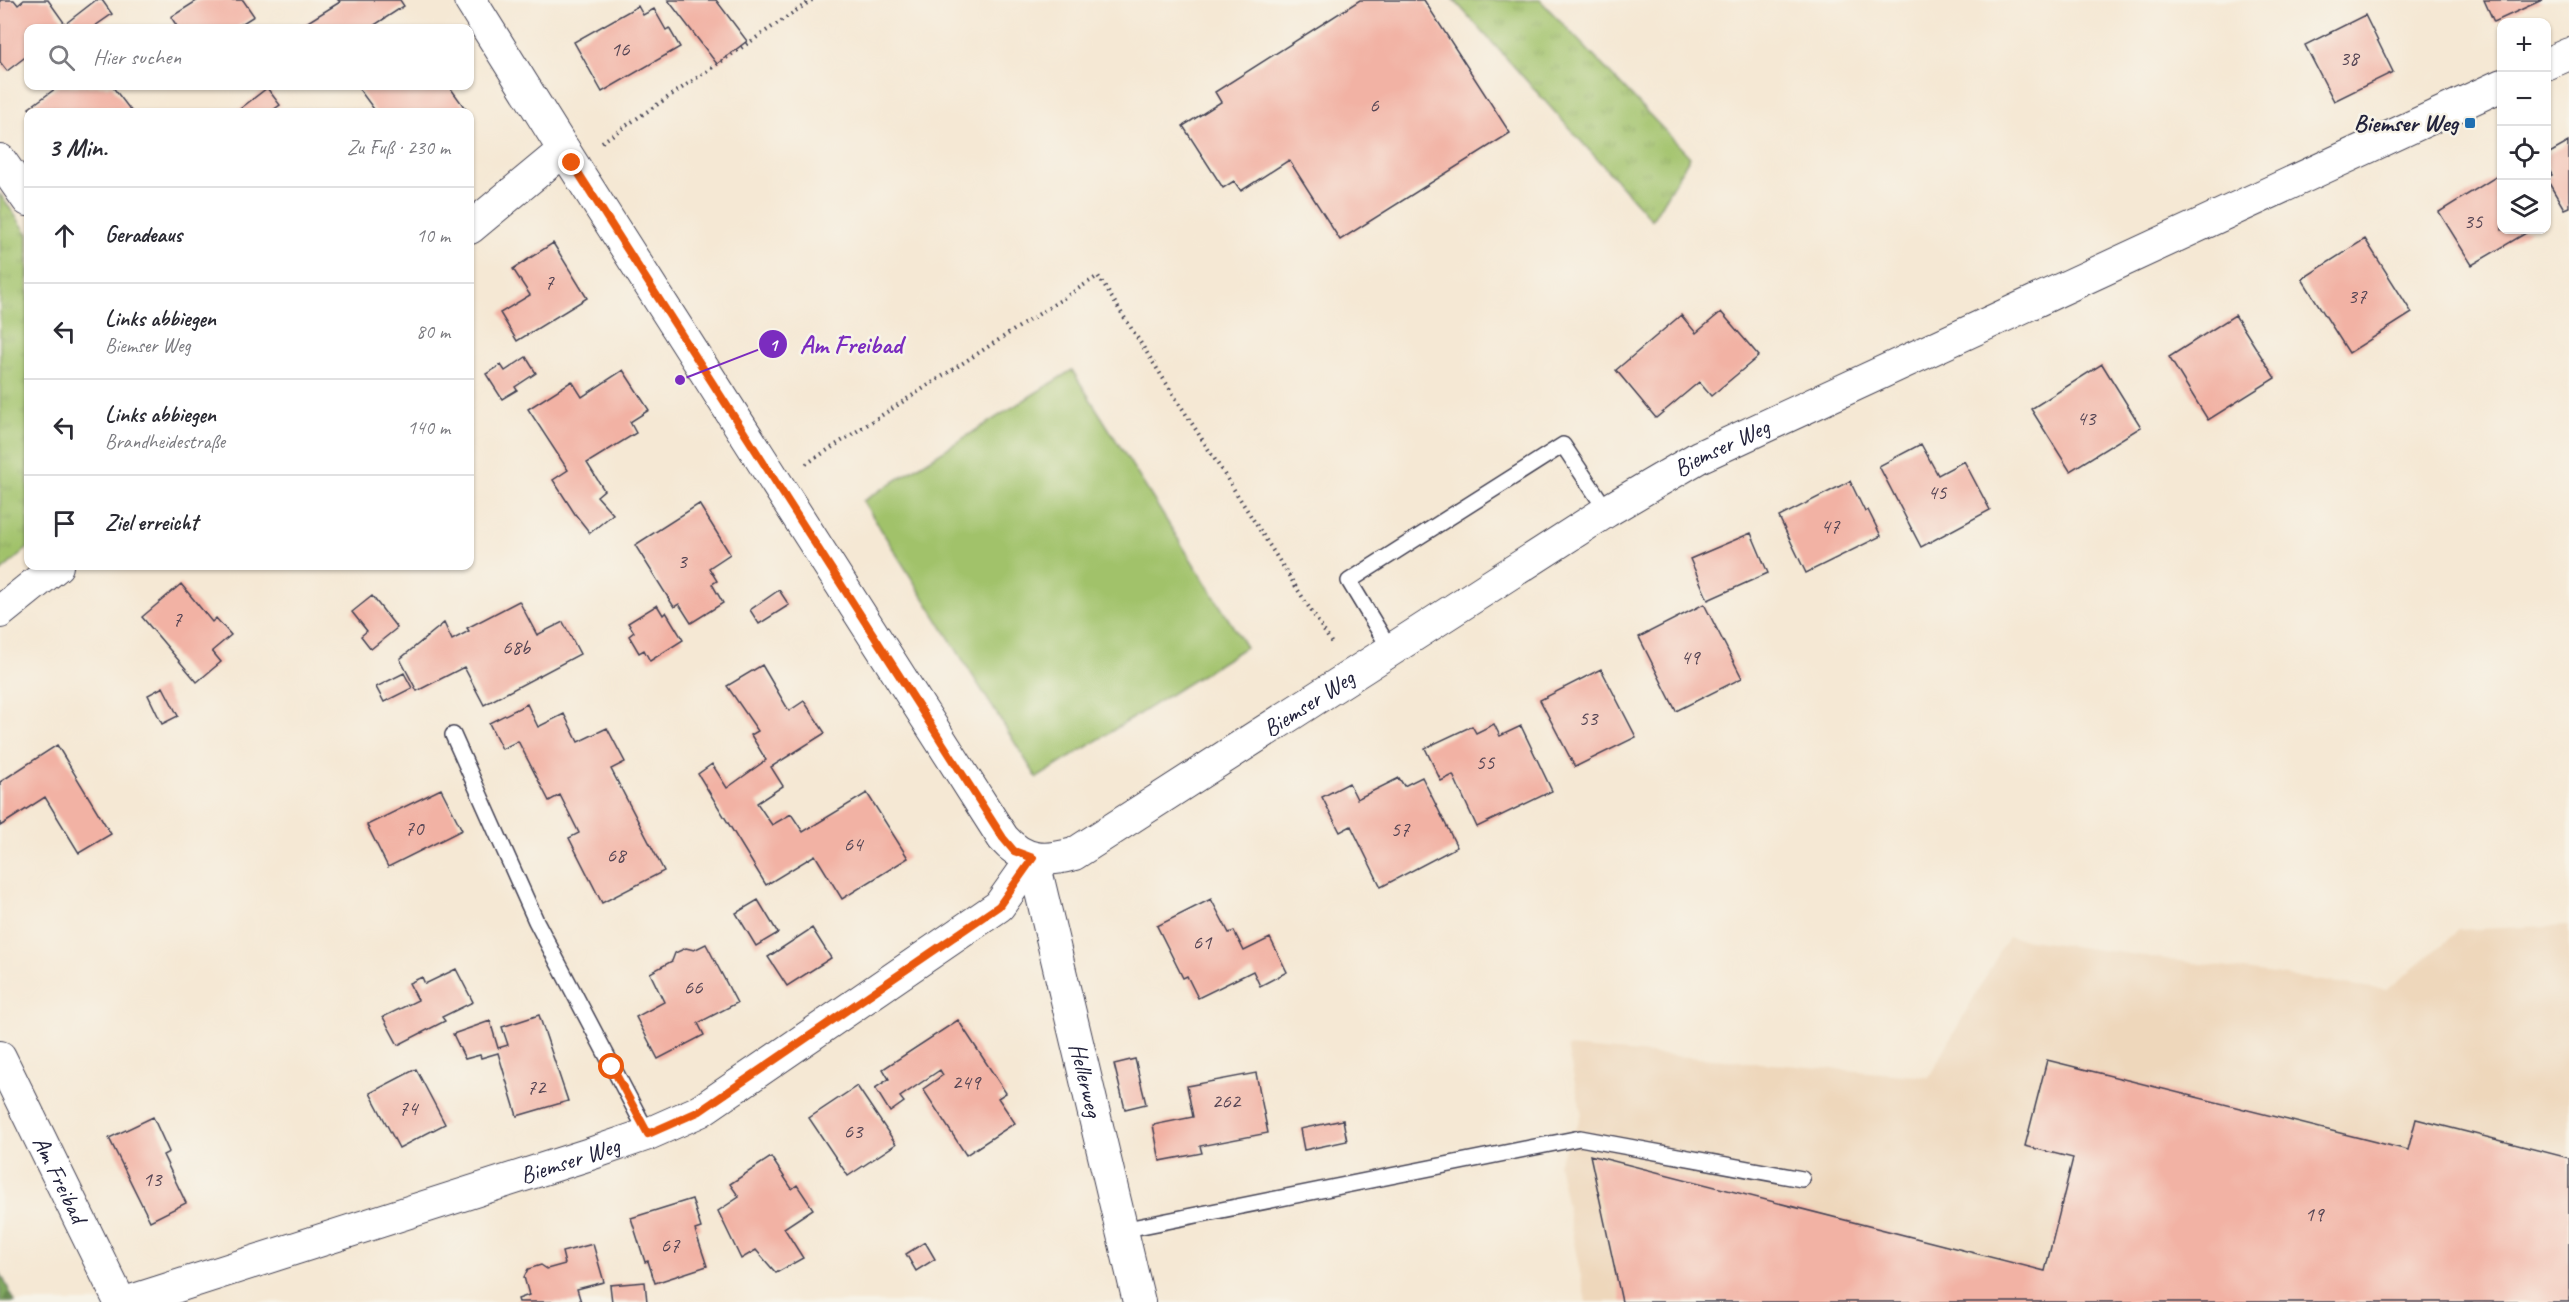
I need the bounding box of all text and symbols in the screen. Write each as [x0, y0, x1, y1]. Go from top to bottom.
map controls [2497, 18, 2551, 234]
button: + [2497, 18, 2551, 72]
search box [24, 24, 474, 90]
house number: 16 [611, 36, 630, 62]
icon: search [45, 41, 78, 74]
text: Hier suchen [93, 43, 181, 71]
house number: 38 [2340, 45, 2361, 71]
button: − [2497, 72, 2551, 126]
house number: 6 [1369, 92, 1379, 118]
place label: Biemser Weg [2354, 108, 2460, 138]
marker: Biemser Weg [2463, 116, 2477, 130]
button: locate [2497, 126, 2551, 180]
text: 3 Min. [48, 131, 107, 164]
text: Zu Fuß · 230 m [347, 135, 450, 160]
route end [558, 149, 584, 175]
button: layers [2497, 180, 2551, 234]
house number: 35 [2464, 208, 2484, 234]
icon: ahead [48, 219, 81, 252]
text: Geradeaus [105, 221, 182, 249]
text: 10 m [416, 223, 450, 248]
house number: 7 [544, 269, 555, 295]
house number: 37 [2348, 283, 2368, 309]
text: Links abbiegen [105, 305, 216, 333]
icon: left [48, 315, 81, 348]
text: 80 m [416, 319, 450, 344]
callout: Am Freibad [758, 322, 915, 366]
text: Am Freibad [800, 328, 907, 361]
text: Biemser Weg [105, 333, 191, 358]
text: 1 [769, 334, 779, 356]
text: Links abbiegen [105, 401, 216, 429]
house number: 43 [2077, 405, 2097, 431]
icon: left [48, 411, 81, 444]
street label: Biemser Weg [1668, 411, 1775, 484]
text: 140 m [407, 415, 450, 440]
text: Brandheidestraße [105, 429, 225, 454]
house number: 45 [1928, 479, 1948, 505]
icon: arrive [48, 507, 81, 540]
text: Ziel erreicht [105, 509, 198, 537]
house number: 47 [1821, 513, 1841, 539]
house number: 3 [677, 548, 688, 574]
house number: 7 [172, 606, 183, 632]
house number: 68b [502, 634, 532, 660]
house number: 49 [1681, 644, 1701, 670]
street label: Biemser Weg [1257, 662, 1361, 743]
house number: 53 [1579, 705, 1599, 731]
house number: 55 [1476, 749, 1496, 775]
house number: 70 [405, 815, 425, 841]
house number: 57 [1391, 816, 1411, 842]
house number: 64 [844, 831, 865, 857]
house number: 68 [607, 842, 628, 868]
house number: 61 [1193, 929, 1213, 955]
house number: 66 [684, 974, 703, 1000]
street label: Hellerweg [1063, 1040, 1110, 1122]
route start [598, 1053, 624, 1079]
house number: 249 [952, 1069, 982, 1095]
house number: 72 [527, 1074, 547, 1100]
house number: 262 [1212, 1088, 1242, 1114]
house number: 74 [399, 1095, 420, 1121]
house number: 63 [844, 1118, 864, 1144]
street label: Biemser Weg [516, 1129, 625, 1190]
street label: Am Freibad [26, 1131, 95, 1231]
house number: 13 [143, 1166, 163, 1192]
house number: 19 [2305, 1201, 2325, 1227]
house number: 67 [661, 1232, 681, 1258]

